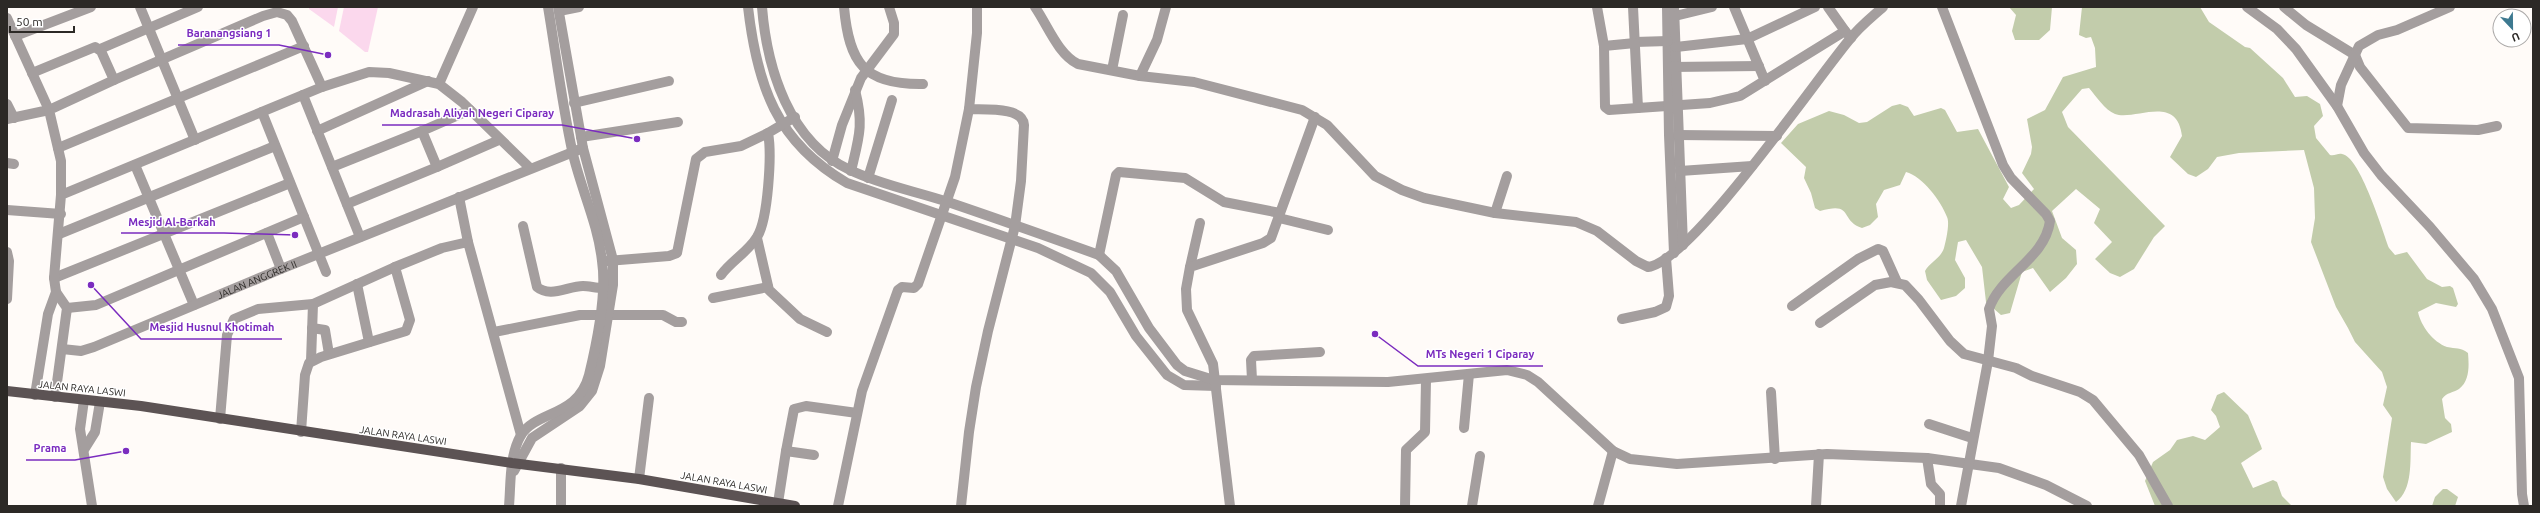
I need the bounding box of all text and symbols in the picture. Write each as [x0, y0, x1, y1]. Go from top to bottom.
scale bar [10, 8, 74, 34]
north arrow [2492, 8, 2532, 48]
text: 50 m [16, 15, 43, 28]
callout: Baranangsiang 1 [178, 22, 279, 45]
text: Baranangsiang 1 [187, 27, 271, 39]
text: U [2510, 30, 2522, 44]
callout: Madrasah Aliyah Negeri Ciparay [382, 102, 562, 125]
text: Madrasah Aliyah Negeri Ciparay [390, 107, 554, 119]
callout: Mesjid Al-Barkah [121, 210, 224, 233]
text: Mesjid Al-Barkah [128, 216, 216, 228]
street label: JALAN ANGGREK II [216, 258, 298, 301]
callout: Mesjid Husnul Khotimah [141, 316, 282, 339]
text: Mesjid Husnul Khotimah [149, 321, 275, 333]
callout: MTs Negeri 1 Ciparay [1418, 343, 1543, 366]
text: MTs Negeri 1 Ciparay [1426, 348, 1534, 360]
street label: JALAN RAYA LASWI [38, 378, 126, 399]
street label: JALAN RAYA LASWI [359, 424, 447, 447]
callout: Prama [26, 437, 75, 460]
text: Prama [34, 442, 66, 454]
street label: JALAN RAYA LASWI [680, 469, 768, 496]

